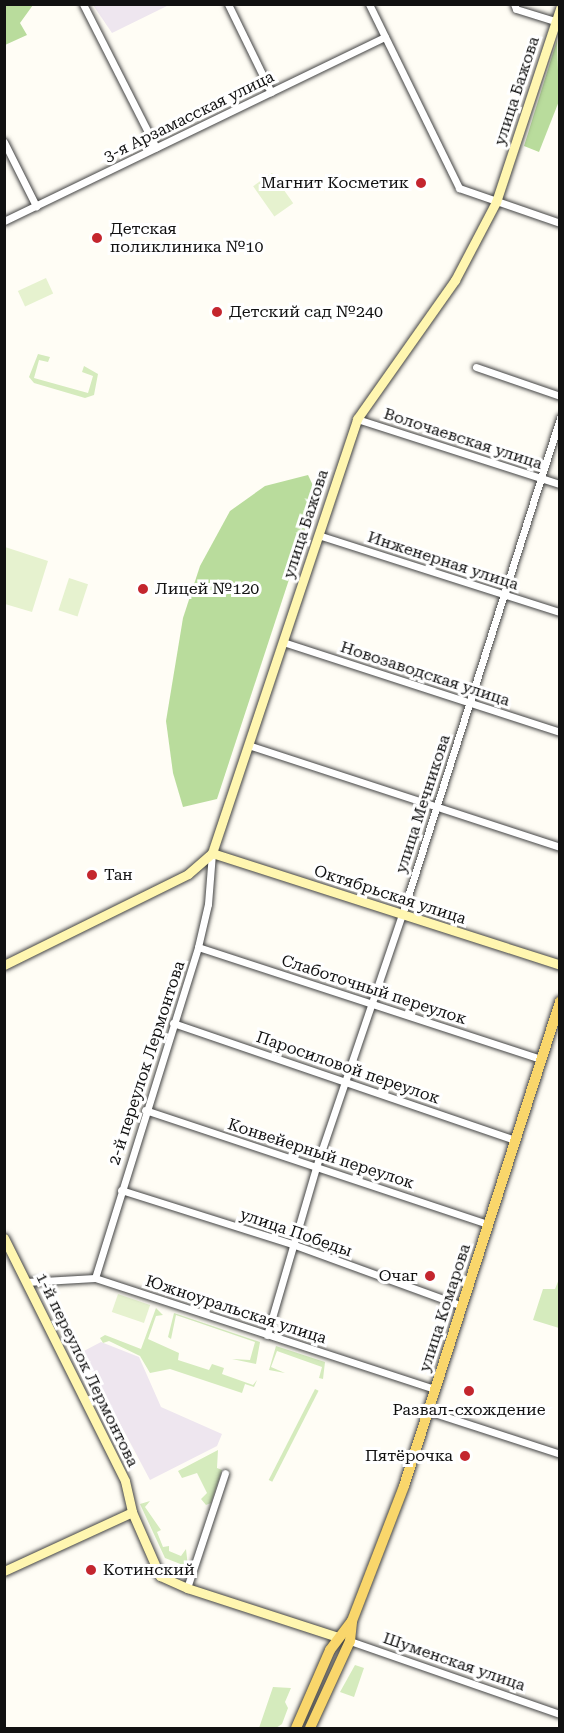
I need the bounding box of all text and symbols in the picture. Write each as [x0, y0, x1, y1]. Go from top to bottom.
street label: улица Бажова [490, 34, 544, 148]
street label: 3-я Арзамасская улица [101, 67, 277, 167]
place label: Магнит Косметик [261, 173, 409, 193]
marker: Магнит Косметик [414, 176, 428, 190]
place label: Детская поликлиника №10 [110, 219, 264, 257]
marker: Детская поликлиника №10 [88, 229, 106, 247]
place label: Детский сад №240 [229, 302, 383, 322]
marker: Детский сад №240 [210, 305, 224, 319]
street label: Волочаевская улица [381, 404, 545, 474]
street label: улица Бажова [279, 467, 333, 581]
street label: Инженерная улица [365, 527, 521, 595]
place label: Лицей №120 [155, 579, 259, 599]
marker: Лицей №120 [136, 582, 150, 596]
street label: Новозаводская улица [338, 638, 512, 710]
street label: улица Мечникова [392, 732, 454, 876]
street label: Октябрьская улица [312, 861, 468, 929]
place label: Тан [104, 865, 133, 885]
marker: Тан [85, 868, 99, 882]
street label: Слаботочный переулок [279, 951, 469, 1029]
street label: 2-й переулок Лермонтова [105, 958, 189, 1168]
street label: Паросиловой переулок [254, 1028, 442, 1108]
street label: Конвейерный переулок [225, 1115, 417, 1193]
street label: улица Победы [237, 1205, 355, 1261]
street label: улица Комарова [415, 1241, 475, 1375]
place label: Очаг [379, 1266, 418, 1286]
marker: Очаг [423, 1269, 437, 1283]
street label: 1-й переулок Лермонтова [32, 1270, 142, 1470]
street label: Южноуральская улица [143, 1272, 329, 1348]
marker: Развал-схождение [462, 1384, 476, 1398]
place label: Развал-схождение [392, 1400, 546, 1420]
place label: Пятёрочка [365, 1446, 453, 1466]
marker: Пятёрочка [458, 1449, 472, 1463]
place label: Котинский [103, 1560, 195, 1580]
marker: Котинский [84, 1563, 98, 1577]
street label: Шуменская улица [380, 1629, 528, 1695]

